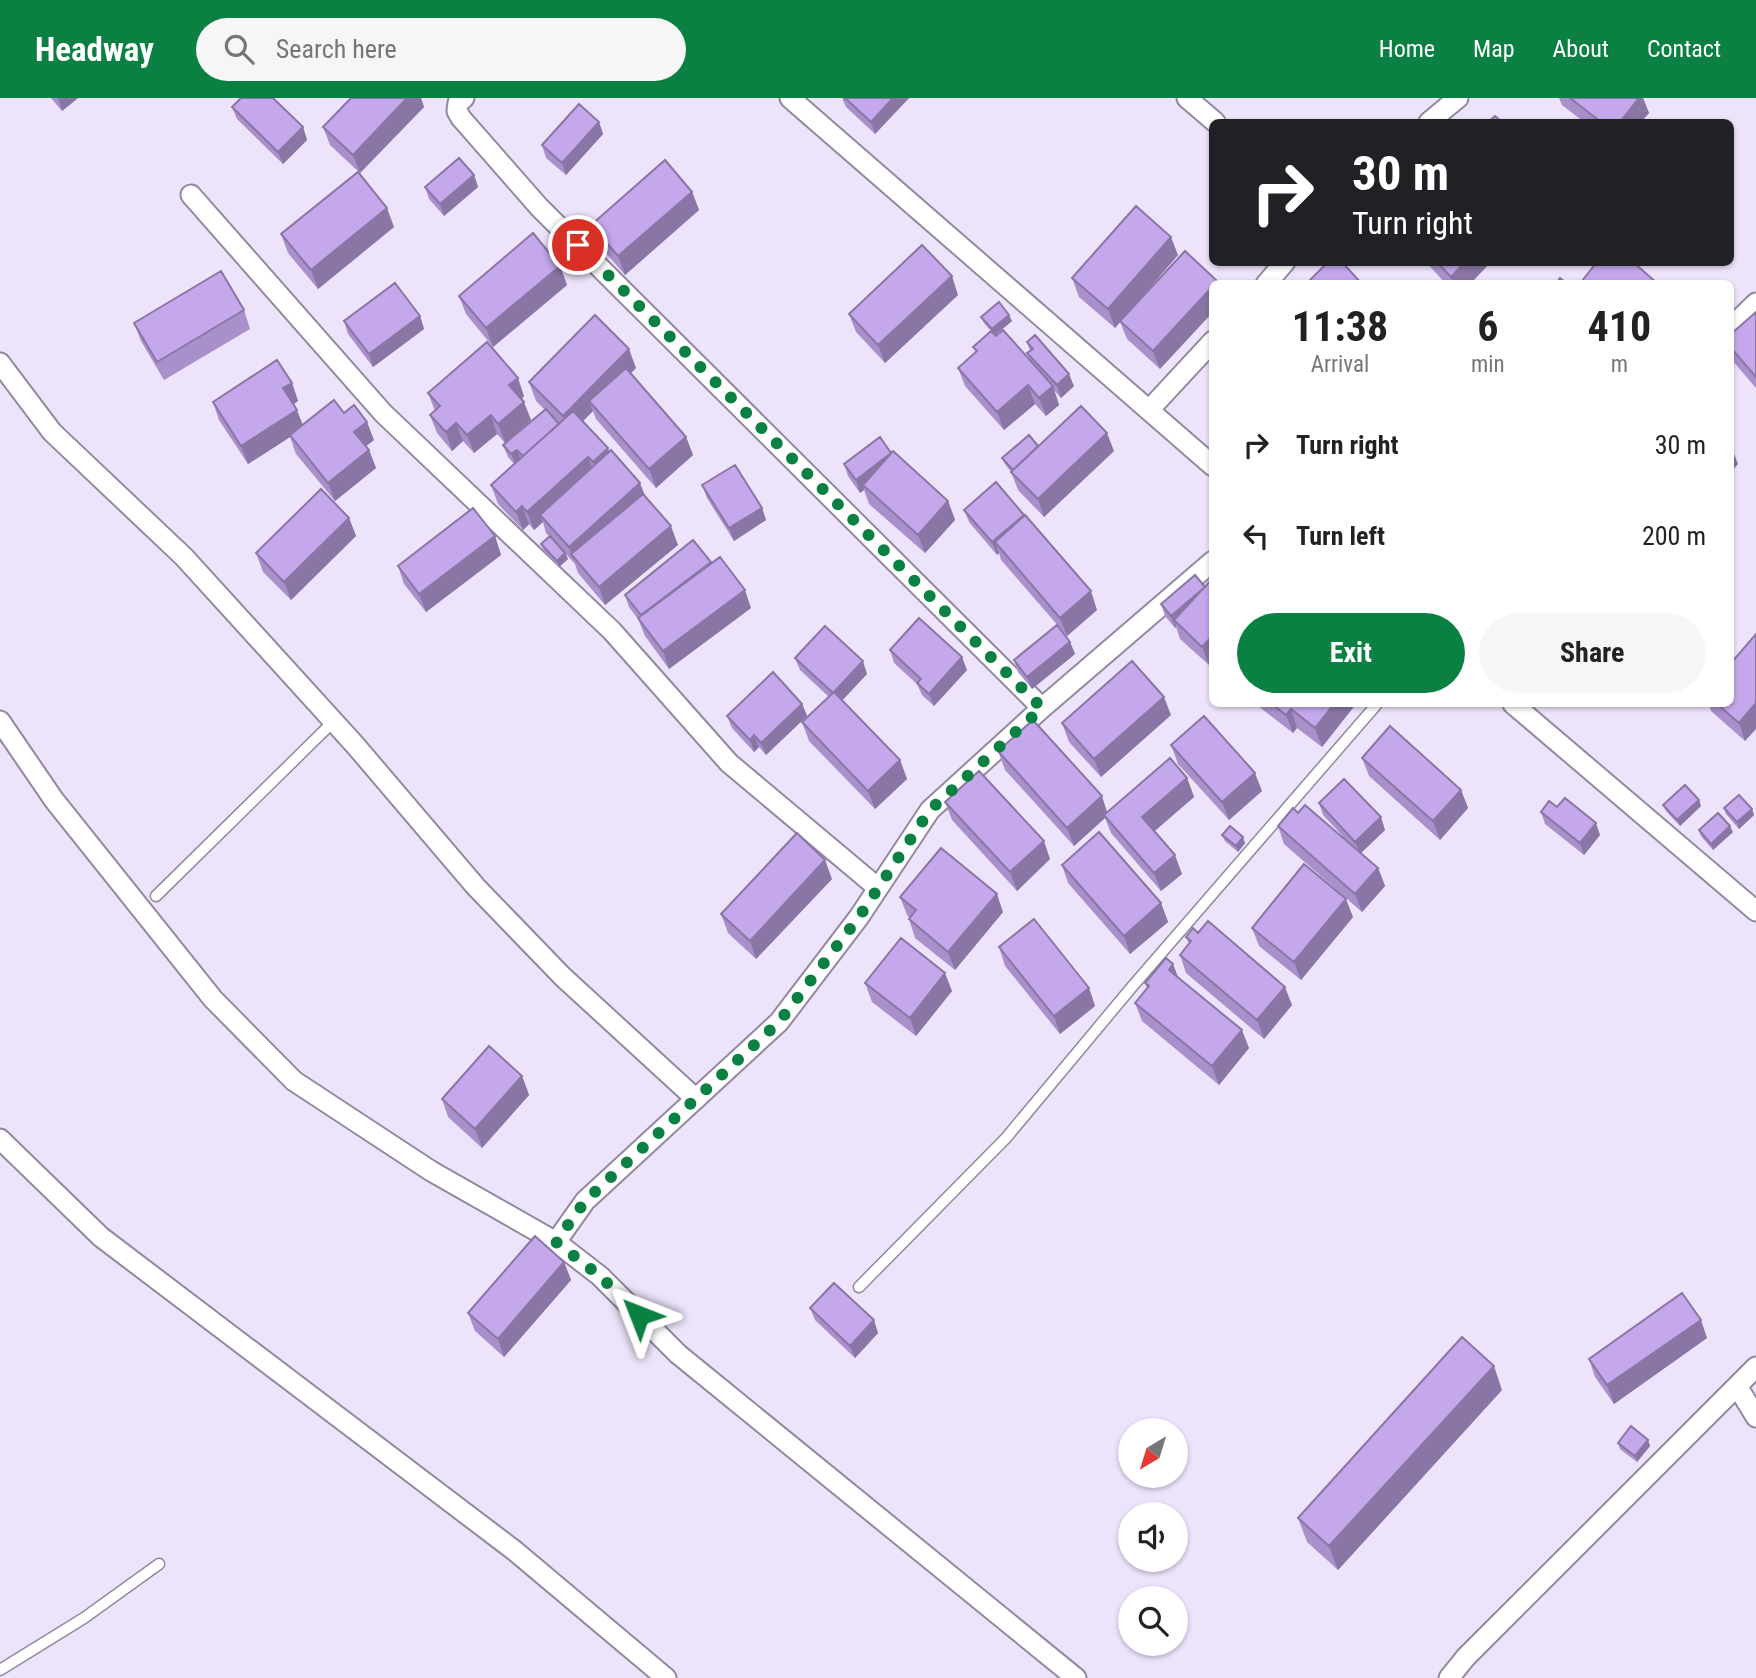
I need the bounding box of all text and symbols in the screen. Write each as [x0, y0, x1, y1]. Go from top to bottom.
search box [196, 18, 686, 81]
text: Headway [35, 30, 154, 69]
icon: search [220, 30, 258, 68]
text: Search here [276, 34, 397, 64]
text: Home [1379, 35, 1435, 63]
text: Map [1473, 35, 1515, 63]
text: About [1553, 35, 1609, 63]
text: Contact [1647, 35, 1721, 63]
text: 30 m [1352, 145, 1449, 202]
icon: right [1237, 147, 1328, 238]
text: Turn right [1352, 204, 1473, 242]
pin [548, 215, 608, 275]
icon: arrive [559, 226, 597, 264]
text: 11:38 [1292, 302, 1388, 351]
text: 6 [1477, 302, 1498, 351]
text: 410 [1587, 302, 1651, 351]
text: Arrival [1311, 351, 1369, 378]
text: min [1471, 351, 1505, 378]
text: m [1611, 351, 1628, 378]
icon: right [1237, 426, 1275, 464]
text: Turn right [1296, 430, 1398, 460]
text: 30 m [1655, 430, 1706, 460]
icon: left [1237, 517, 1275, 555]
text: Turn left [1296, 521, 1385, 551]
text: 200 m [1642, 521, 1706, 551]
button: Exit [1237, 613, 1465, 693]
button: Share [1479, 613, 1706, 693]
position arrow [602, 1278, 676, 1352]
north arrow [1118, 1418, 1188, 1488]
map controls [1118, 1418, 1188, 1656]
button: sound [1118, 1502, 1188, 1572]
button: search [1118, 1586, 1188, 1656]

